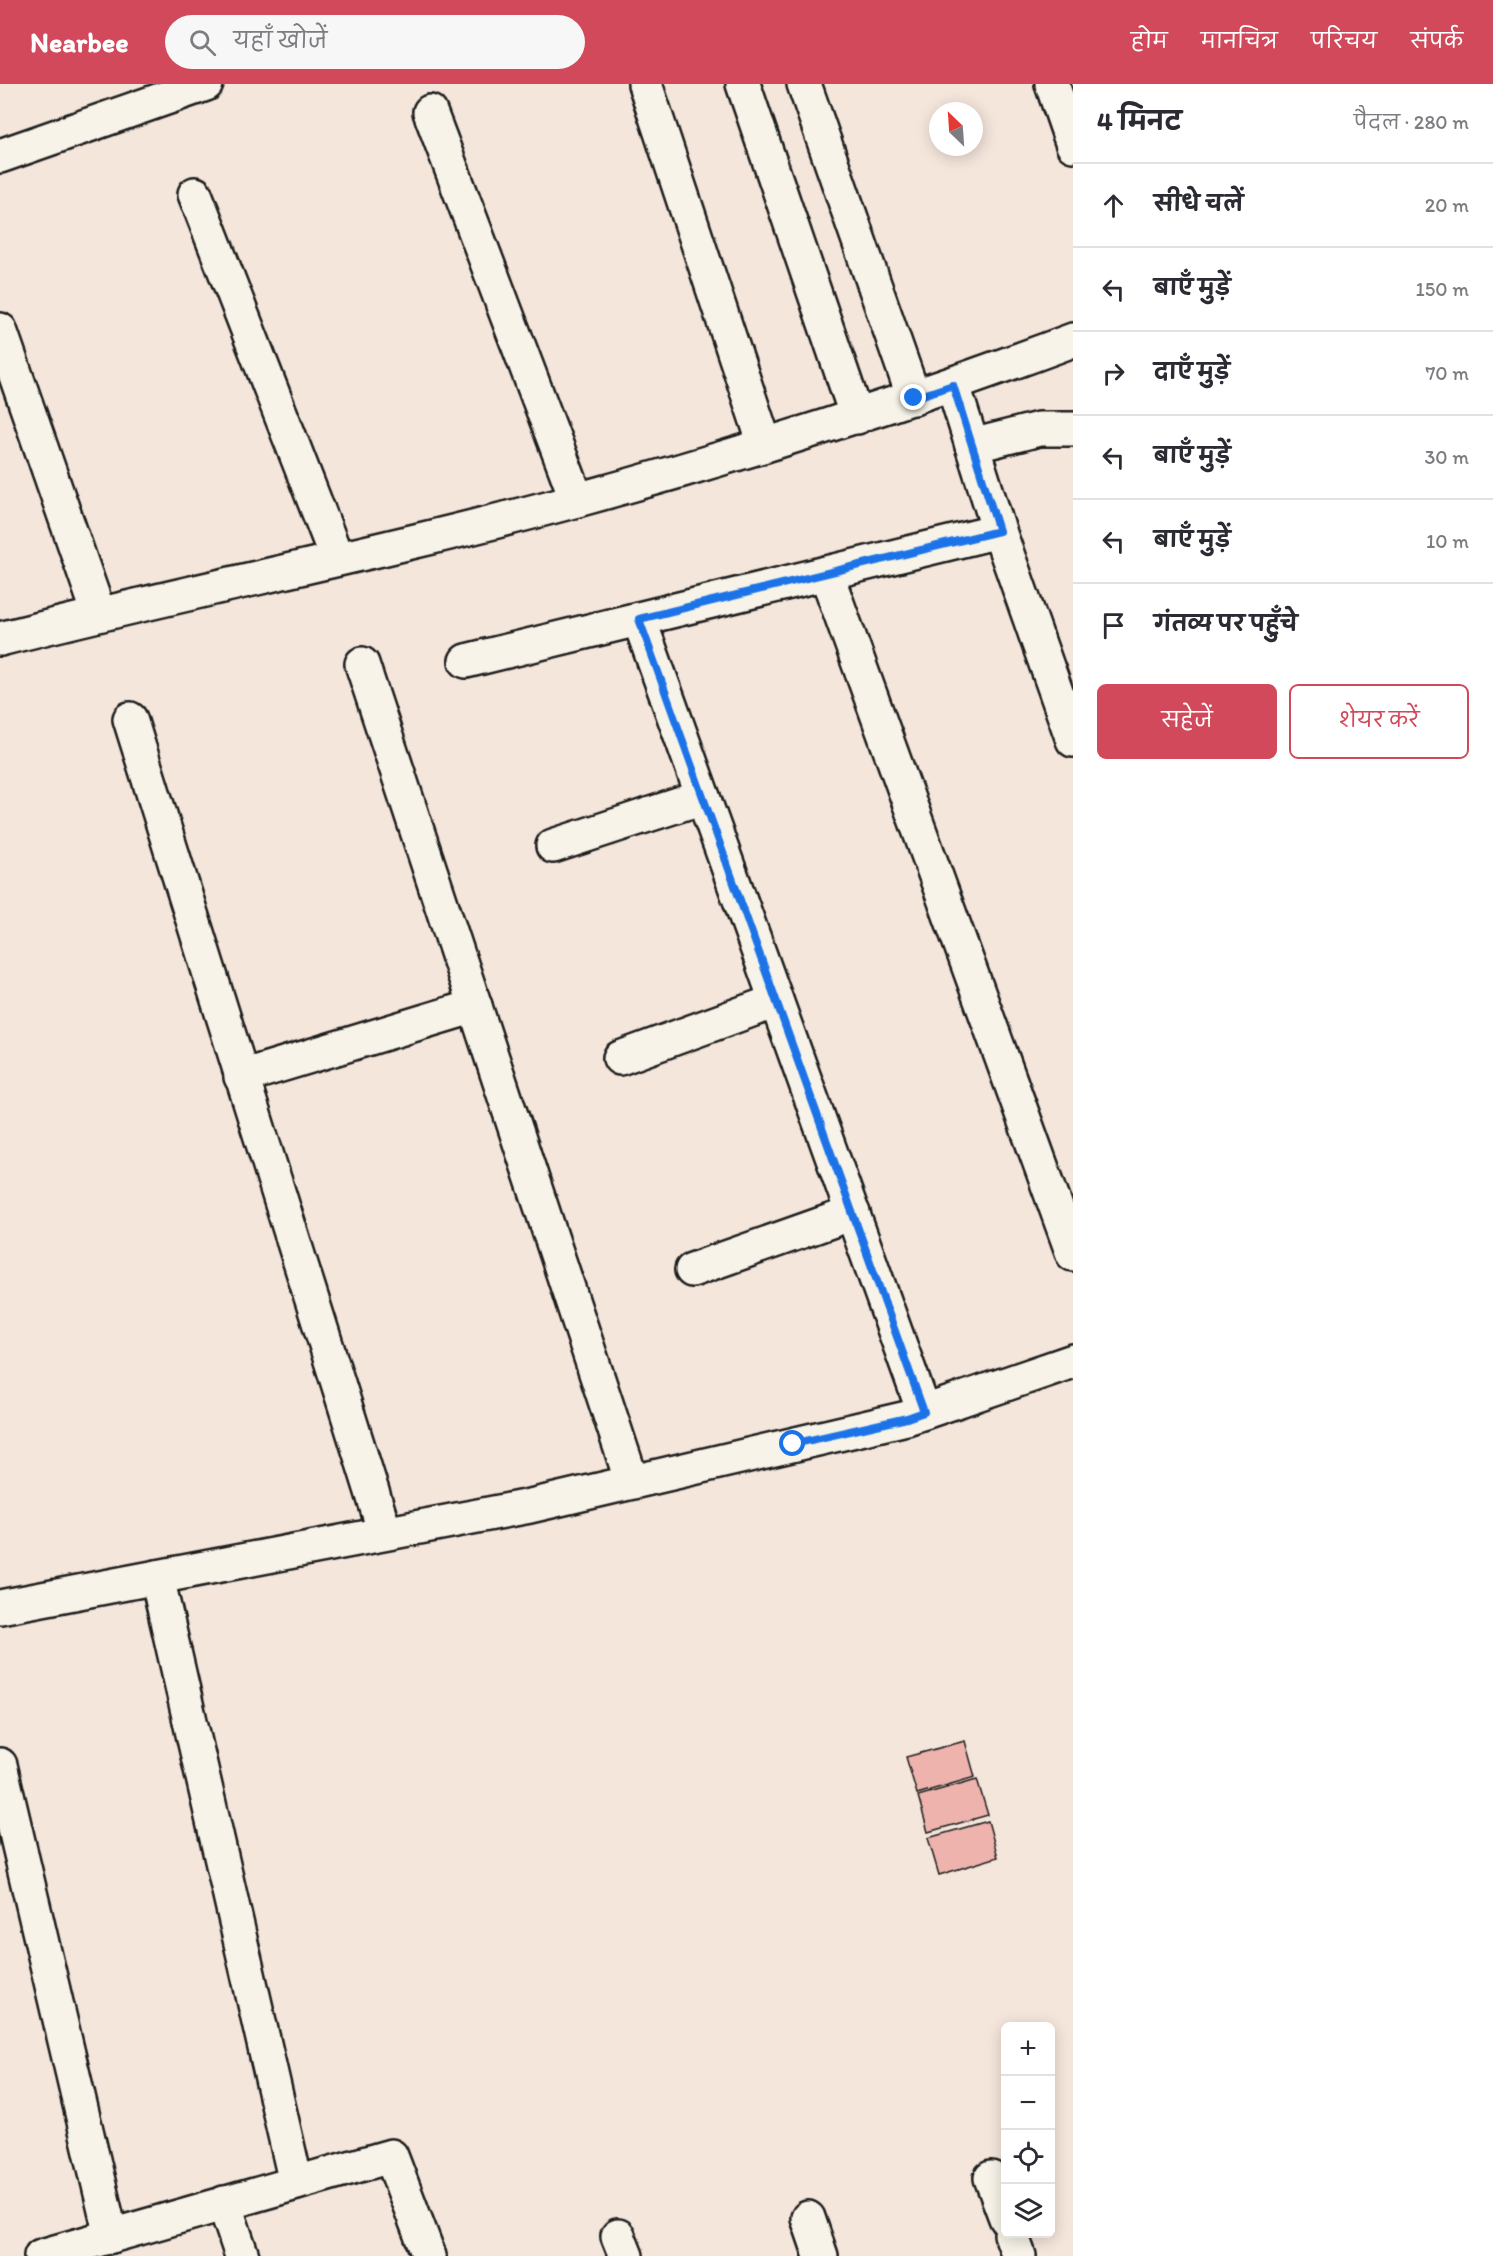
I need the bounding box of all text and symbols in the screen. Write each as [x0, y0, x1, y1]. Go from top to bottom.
search box [165, 15, 585, 69]
text: Nearbee [30, 25, 129, 59]
icon: search [186, 26, 219, 59]
text: यहाँ खोजें [234, 27, 327, 54]
text: होम [1131, 28, 1168, 53]
text: मानचित्र [1201, 28, 1278, 53]
text: परिचय [1311, 28, 1377, 53]
text: संपर्क [1410, 28, 1463, 53]
north arrow [929, 102, 983, 156]
text: 4 मिनट [1097, 105, 1182, 137]
text: पैदल · 280 m [1354, 110, 1469, 134]
icon: ahead [1097, 189, 1130, 222]
text: सीधे चलें [1154, 190, 1243, 217]
text: 20 m [1425, 193, 1469, 217]
icon: left [1097, 273, 1130, 306]
text: बाएँ मुड़ें [1154, 274, 1231, 301]
text: 150 m [1416, 277, 1469, 301]
icon: right [1097, 357, 1130, 390]
text: दाएँ मुड़ें [1154, 358, 1230, 385]
text: 70 m [1425, 361, 1469, 385]
route end [900, 384, 926, 410]
icon: left [1097, 441, 1130, 474]
text: बाएँ मुड़ें [1154, 442, 1231, 469]
text: 30 m [1424, 445, 1469, 469]
icon: left [1097, 525, 1130, 558]
text: बाएँ मुड़ें [1154, 526, 1231, 553]
text: 10 m [1426, 529, 1469, 553]
icon: arrive [1097, 609, 1130, 642]
text: गंतव्य पर पहुँचे [1154, 610, 1298, 637]
button: सहेजें [1097, 684, 1277, 759]
button: शेयर करें [1289, 684, 1469, 759]
route start [779, 1430, 805, 1456]
map controls [1001, 2022, 1055, 2238]
button: + [1001, 2022, 1055, 2076]
button: − [1001, 2076, 1055, 2130]
button: locate [1001, 2130, 1055, 2184]
button: layers [1001, 2184, 1055, 2238]

